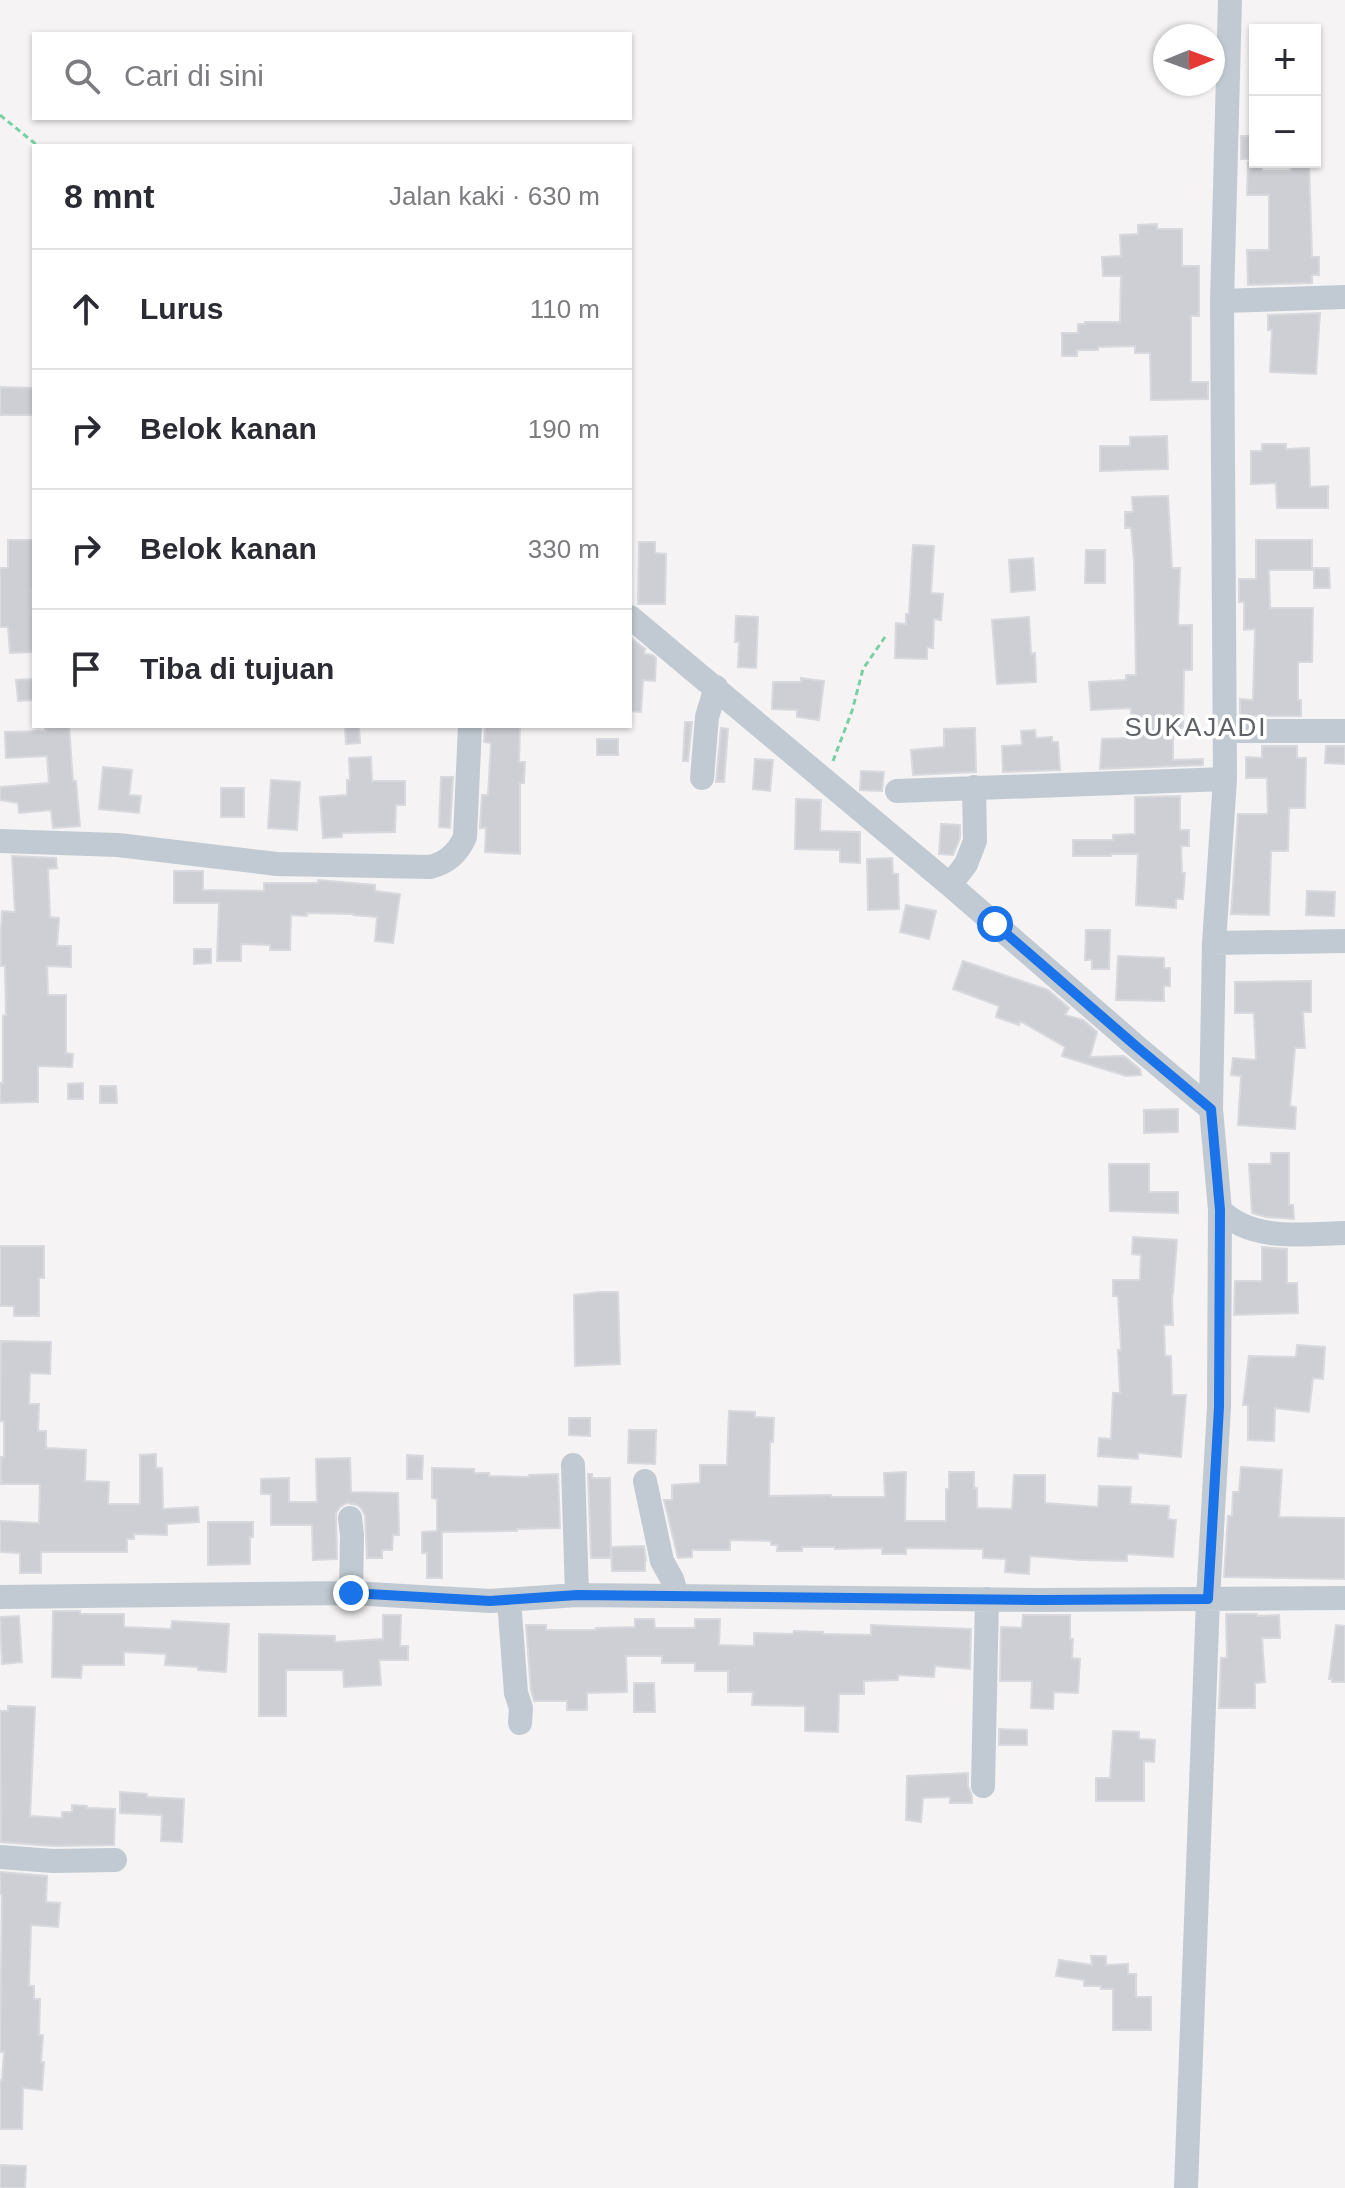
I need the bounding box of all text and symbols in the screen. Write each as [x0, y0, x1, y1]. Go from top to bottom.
north arrow [1153, 24, 1225, 96]
map controls [1249, 24, 1321, 168]
button: + [1249, 24, 1321, 96]
search box [32, 32, 632, 120]
icon: search [60, 54, 104, 98]
text: Cari di sini [124, 59, 264, 92]
button: − [1249, 96, 1321, 168]
text: 8 mnt [64, 177, 155, 215]
text: Jalan kaki · 630 m [389, 181, 600, 211]
icon: ahead [64, 287, 108, 331]
text: Lurus [140, 292, 223, 325]
text: 110 m [530, 294, 600, 324]
icon: right [64, 407, 108, 451]
text: Belok kanan [140, 412, 317, 445]
text: 190 m [528, 414, 600, 444]
icon: right [64, 527, 108, 571]
text: Belok kanan [140, 532, 317, 565]
text: 330 m [528, 534, 600, 564]
icon: arrive [64, 647, 108, 691]
text: Tiba di tujuan [140, 652, 334, 685]
district label: SUKAJADI [1124, 712, 1268, 742]
route start [977, 906, 1013, 942]
route end [333, 1575, 369, 1611]

